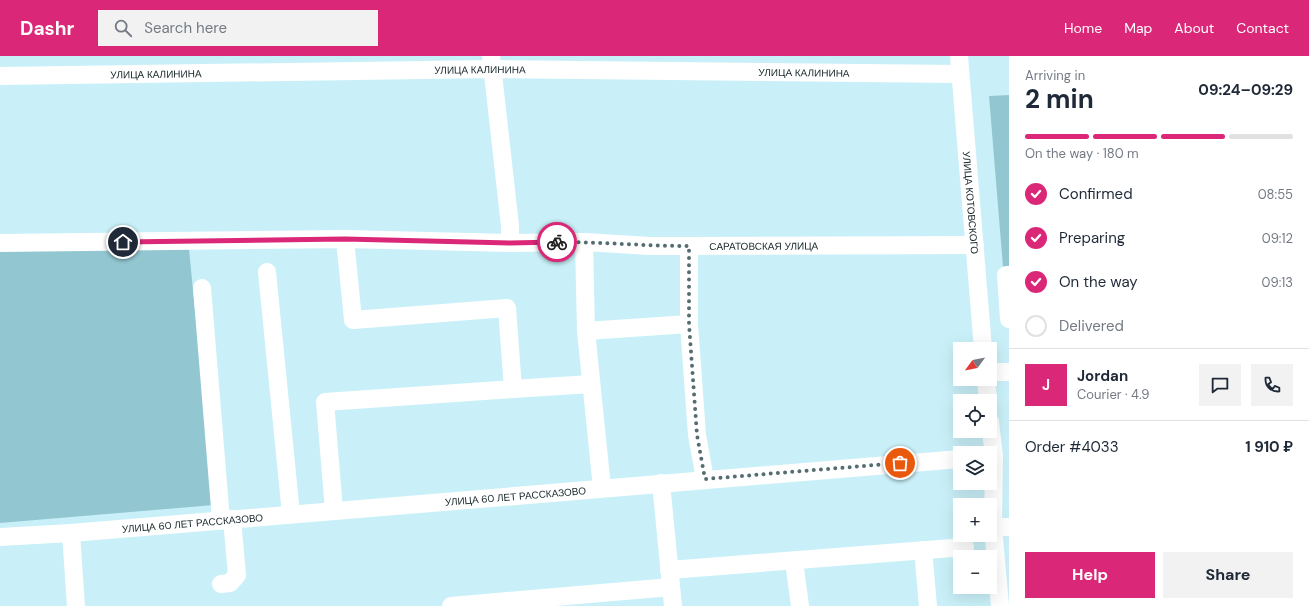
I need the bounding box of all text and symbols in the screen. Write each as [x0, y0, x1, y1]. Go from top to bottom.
search box [98, 10, 378, 46]
text: Dashr [20, 16, 74, 41]
icon: search [112, 17, 134, 39]
text: Search here [144, 18, 227, 38]
text: Home [1064, 19, 1102, 37]
text: Map [1124, 19, 1152, 37]
text: About [1174, 19, 1214, 37]
text: Contact [1236, 19, 1289, 37]
street label: УЛИЦА КАЛИНИНА [434, 62, 526, 76]
street label: УЛИЦА КАЛИНИНА [758, 65, 850, 79]
street label: УЛИЦА КАЛИНИНА [110, 67, 202, 81]
text: Arriving in [1025, 67, 1085, 84]
text: 09:24–09:29 [1198, 80, 1293, 100]
text: 2 min [1025, 82, 1094, 116]
text: On the way · 180 m [1025, 145, 1139, 162]
street label: УЛИЦА КОТОВСКОГО [960, 151, 982, 255]
icon: check [1025, 183, 1047, 205]
text: Confirmed [1059, 184, 1133, 204]
text: 08:55 [1258, 186, 1293, 203]
courier [537, 222, 577, 262]
pin [106, 225, 140, 259]
icon: check [1025, 227, 1047, 249]
text: Preparing [1059, 228, 1125, 248]
text: 09:12 [1262, 230, 1293, 247]
icon: home [112, 231, 134, 253]
icon: bike [546, 231, 568, 253]
street label: САРАТОВСКАЯ УЛИЦА [709, 239, 819, 252]
icon: check [1025, 271, 1047, 293]
text: On the way [1059, 272, 1138, 292]
text: 09:13 [1262, 274, 1293, 291]
text: Delivered [1059, 316, 1124, 336]
north arrow [953, 342, 997, 386]
map controls [953, 342, 997, 594]
button: chat [1199, 364, 1241, 406]
button: phone [1251, 364, 1293, 406]
text: Jordan [1077, 366, 1128, 386]
text: J [1042, 375, 1050, 395]
text: Courier · 4.9 [1077, 386, 1149, 403]
button: locate [953, 394, 997, 438]
text: Order #4033 [1025, 437, 1119, 457]
text: 1 910 ₽ [1245, 437, 1293, 457]
pin [883, 446, 917, 480]
button: layers [953, 446, 997, 490]
icon: bag [889, 452, 911, 474]
street label: УЛИЦА 60 ЛЕТ РАССКАЗОВО [444, 484, 587, 508]
button: + [953, 498, 997, 542]
street label: УЛИЦА 60 ЛЕТ РАССКАЗОВО [121, 511, 264, 535]
button: − [953, 550, 997, 594]
button: Help [1025, 552, 1155, 598]
button: Share [1163, 552, 1293, 598]

